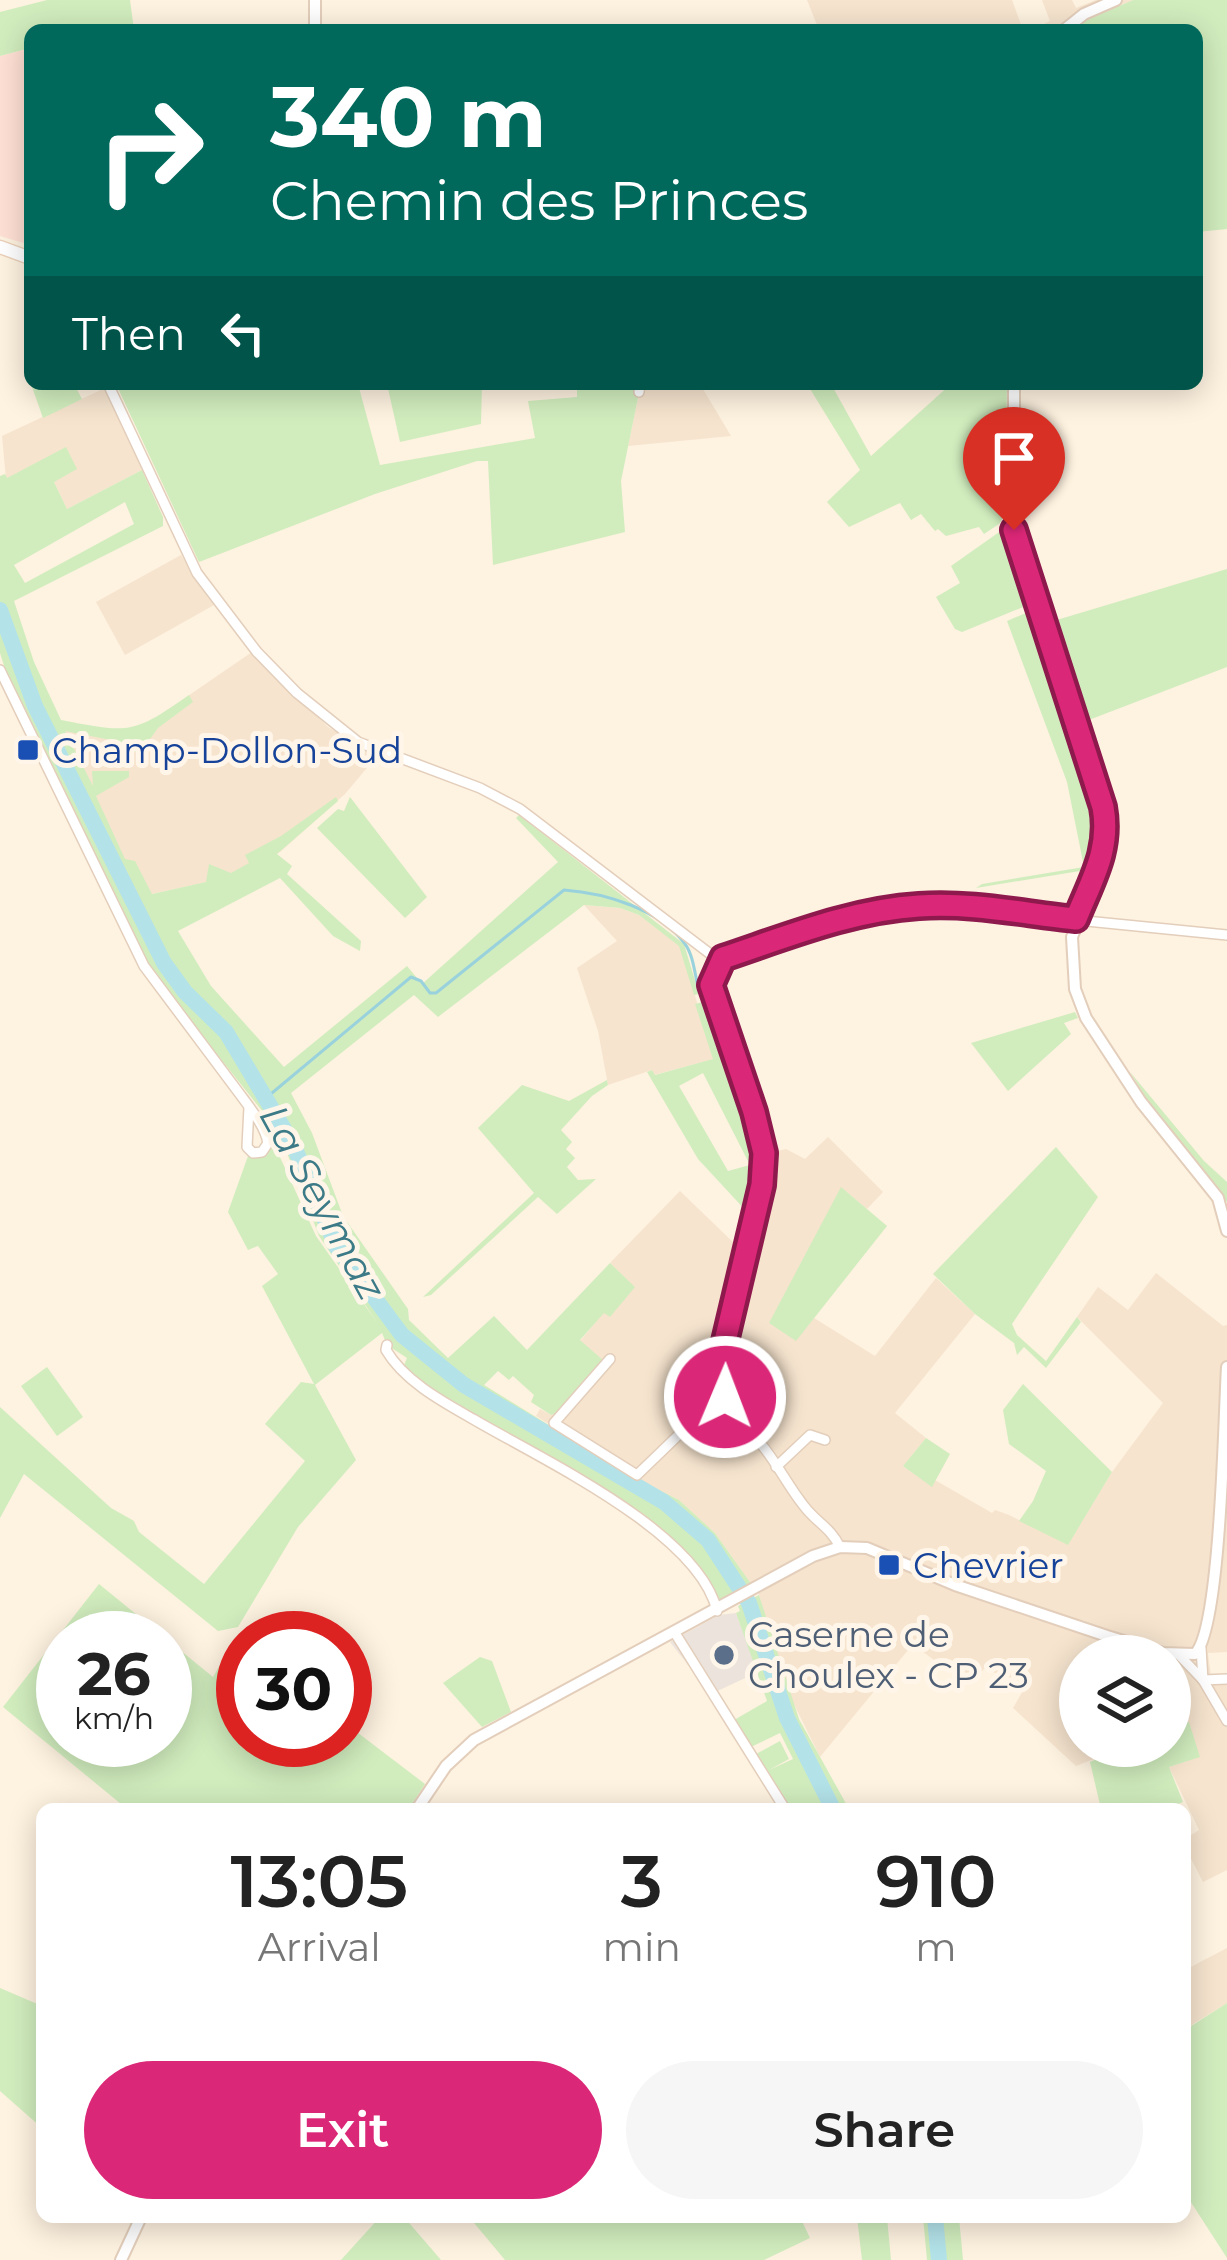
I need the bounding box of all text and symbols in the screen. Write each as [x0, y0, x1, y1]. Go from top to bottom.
text: 340 m [270, 66, 547, 168]
icon: right [72, 72, 228, 228]
text: Chemin des Princes [270, 168, 808, 234]
icon: left [210, 300, 276, 366]
text: Then [72, 306, 186, 361]
pin [963, 407, 1065, 530]
icon: arrive [981, 425, 1047, 491]
place label: Champ-Dollon-Sud [52, 728, 402, 772]
marker: Champ-Dollon-Sud [15, 737, 41, 763]
water label: La Seymaz [250, 1096, 397, 1309]
position arrow [662, 1334, 788, 1460]
place label: Chevrier [913, 1543, 1064, 1587]
marker: Chevrier [876, 1552, 902, 1578]
speed limit sign: 30 [216, 1611, 372, 1767]
place label: Caserne de Choulex - CP 23 [748, 1612, 1029, 1697]
map controls [1059, 1635, 1191, 1767]
button: layers [1059, 1635, 1191, 1767]
text: 26 [77, 1637, 151, 1710]
marker: Caserne de Choulex - CP 23 [711, 1642, 737, 1668]
text: km/h [74, 1700, 154, 1737]
text: 13:05 [231, 1837, 408, 1925]
text: 3 [621, 1837, 663, 1925]
text: 910 [875, 1837, 996, 1925]
text: Arrival [258, 1923, 381, 1971]
text: min [603, 1923, 681, 1971]
text: m [915, 1923, 957, 1971]
button: Exit [84, 2061, 602, 2199]
button: Share [626, 2061, 1143, 2199]

